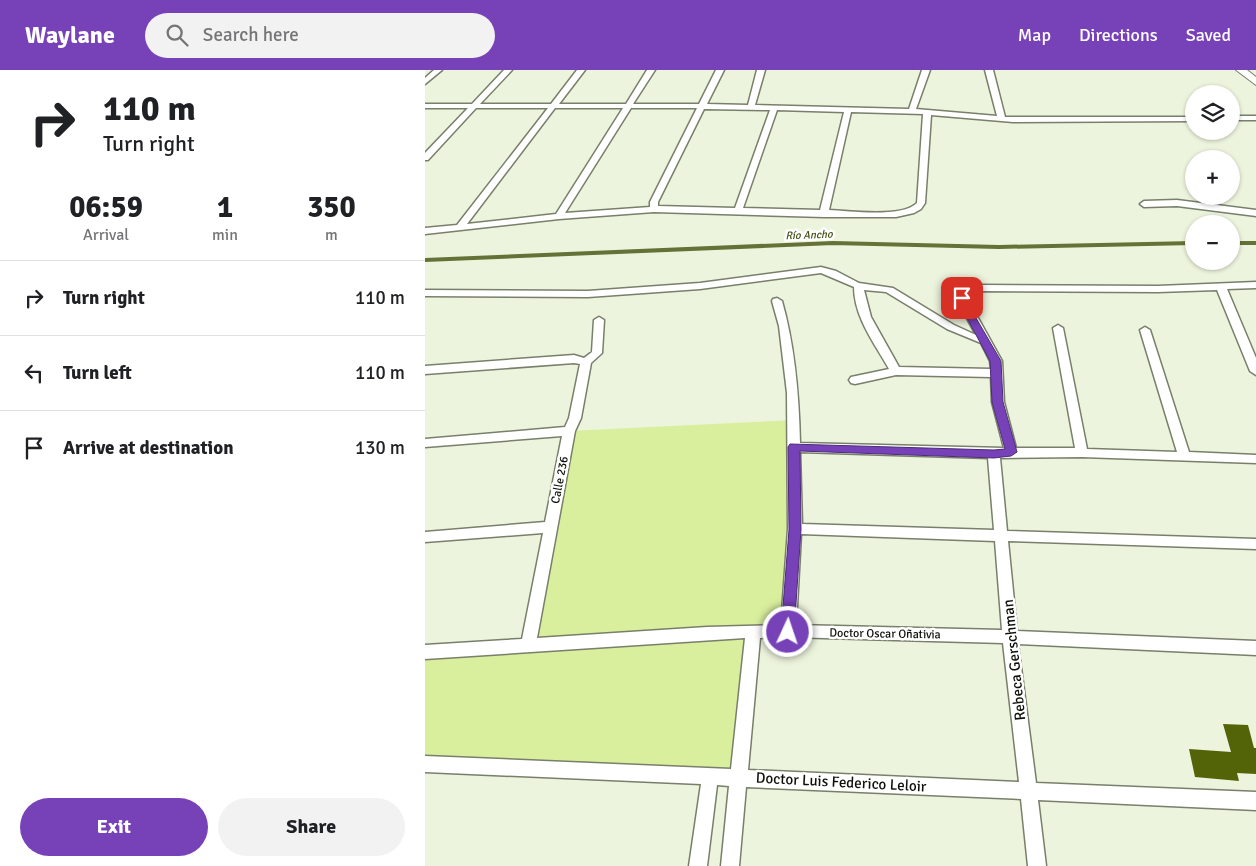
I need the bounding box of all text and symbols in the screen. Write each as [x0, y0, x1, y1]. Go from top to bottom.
search box [145, 13, 495, 58]
text: Waylane [25, 20, 115, 50]
icon: search [163, 21, 191, 49]
text: Search here [203, 23, 299, 47]
text: Map [1018, 24, 1051, 46]
text: Directions [1079, 24, 1158, 46]
text: Saved [1186, 24, 1231, 46]
map controls [1185, 85, 1240, 270]
button: layers [1185, 85, 1240, 140]
text: 110 m [103, 87, 196, 130]
icon: right [20, 90, 85, 155]
text: Turn right [103, 130, 195, 157]
button: + [1185, 150, 1240, 205]
text: 06:59 [69, 189, 143, 226]
text: 1 [217, 189, 233, 226]
text: 350 [307, 189, 356, 226]
button: − [1185, 215, 1240, 270]
text: Arrival [83, 225, 129, 245]
text: min [212, 225, 238, 245]
text: m [325, 225, 338, 245]
water label: Río Ancho [785, 228, 834, 242]
pin [941, 277, 983, 319]
icon: right [20, 284, 48, 312]
icon: arrive [948, 284, 976, 312]
text: Turn right [63, 286, 145, 310]
text: 110 m [355, 286, 405, 310]
icon: left [20, 359, 48, 387]
text: Turn left [63, 361, 132, 385]
text: 110 m [355, 361, 405, 385]
icon: arrive [20, 434, 48, 462]
text: Arrive at destination [63, 436, 234, 460]
text: 130 m [355, 436, 405, 460]
street label: Calle 236 [548, 455, 572, 505]
street label: Rebeca Gerschman [999, 598, 1029, 722]
position arrow [761, 605, 813, 657]
street label: Doctor Oscar Oñativia [829, 626, 941, 642]
street label: Doctor Luis Federico Leloir [755, 769, 927, 795]
button: Exit [20, 798, 208, 856]
button: Share [218, 798, 405, 856]

